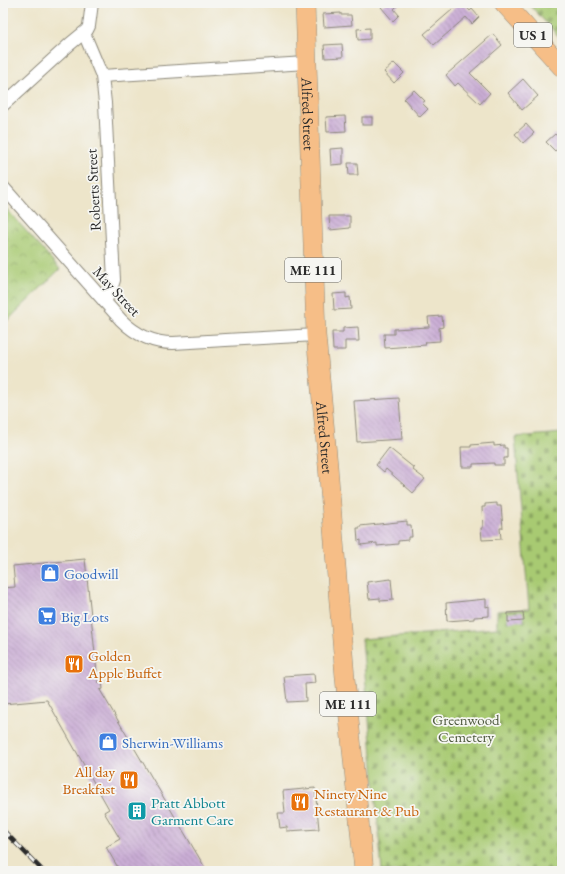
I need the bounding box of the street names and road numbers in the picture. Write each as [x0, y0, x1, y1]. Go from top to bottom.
road number: US 1 [514, 23, 552, 47]
street label: Alfred Street [298, 76, 319, 151]
street label: Roberts Street [81, 148, 105, 232]
road number: ME 111 [285, 258, 341, 282]
street label: May Street [89, 262, 145, 320]
street label: Alfred Street [312, 399, 338, 475]
road number: ME 111 [320, 692, 376, 716]

